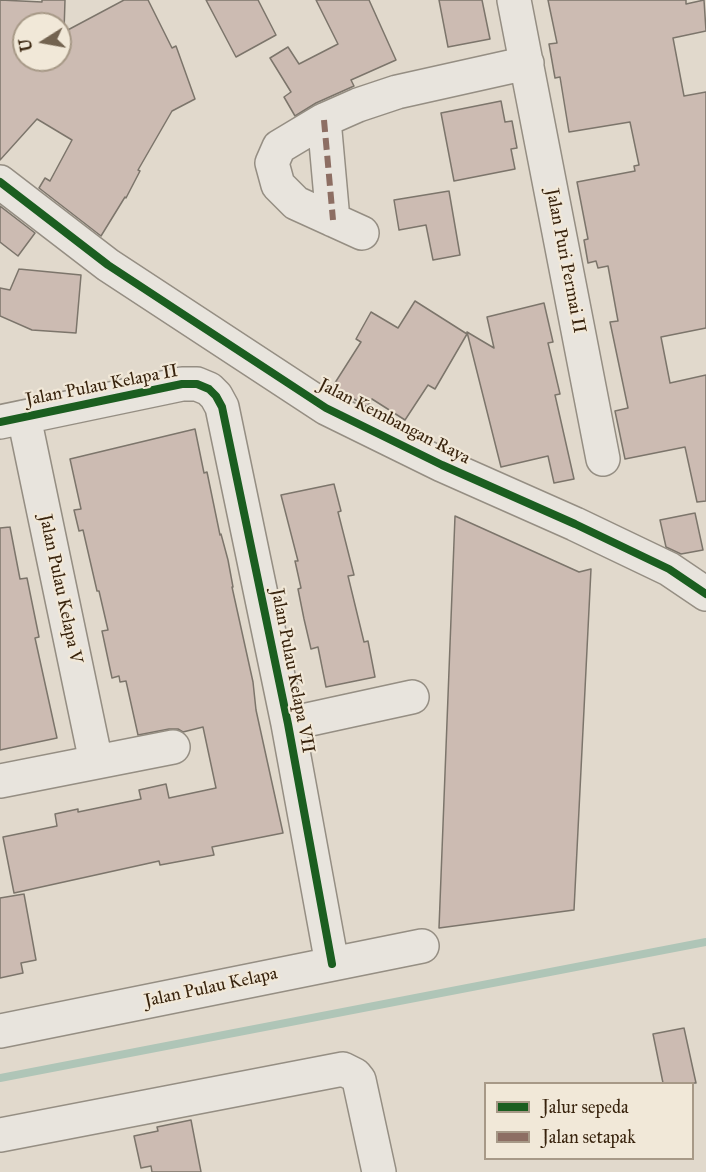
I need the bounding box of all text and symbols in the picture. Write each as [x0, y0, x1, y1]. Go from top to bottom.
north arrow [12, 12, 72, 72]
text: U [15, 37, 36, 53]
street label: Jalan Puri Permai II [540, 187, 590, 335]
street label: Jalan Pulau Kelapa II [24, 361, 180, 411]
street label: Jalan Kembangan Raya [315, 374, 473, 470]
street label: Jalan Pulau Kelapa V [34, 512, 86, 666]
street label: Jalan Pulau Kelapa VII [265, 587, 319, 755]
street label: Jalan Pulau Kelapa [142, 963, 280, 1013]
legend [484, 1082, 694, 1160]
text: Jalur sepeda [542, 1096, 629, 1118]
text: Jalan setapak [542, 1126, 636, 1148]

